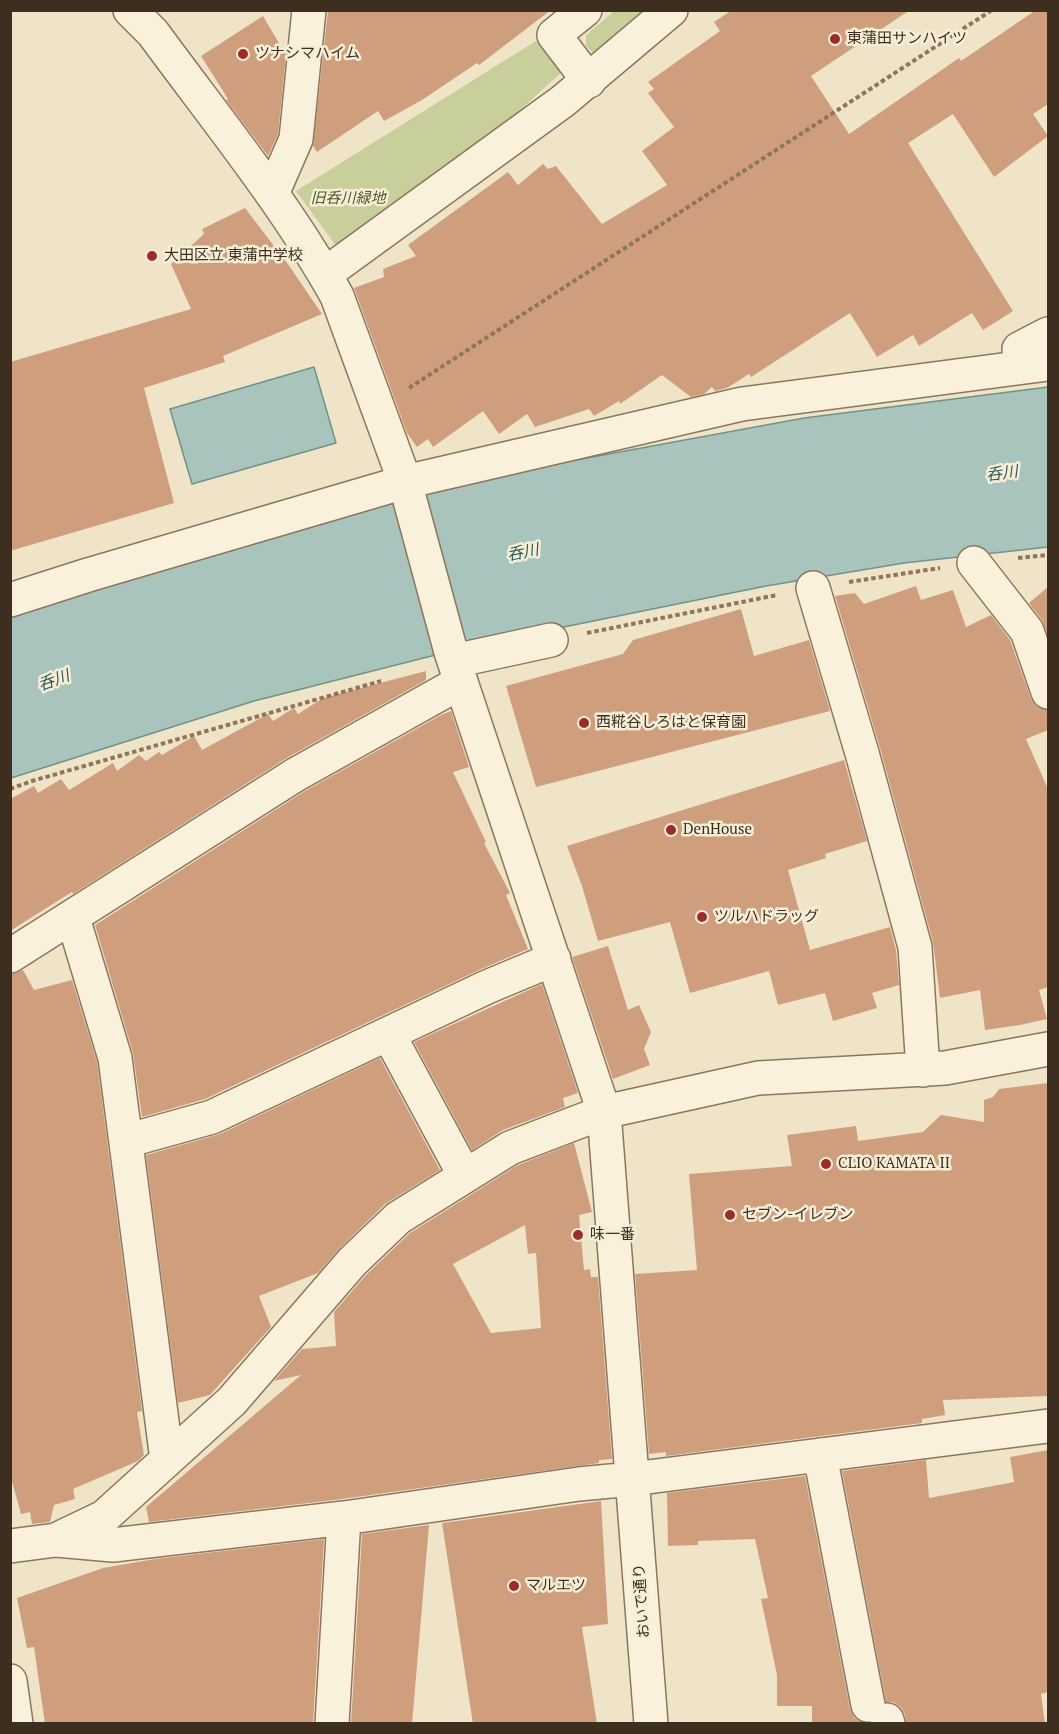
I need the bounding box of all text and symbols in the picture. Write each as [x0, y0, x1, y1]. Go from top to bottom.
place label: 東蒲田サンハイツ [847, 30, 967, 48]
marker: 東蒲田サンハイツ [828, 32, 842, 46]
place label: ツナシマハイム [255, 45, 360, 63]
marker: ツナシマハイム [236, 47, 250, 61]
park label: 旧呑川緑地 [311, 190, 385, 208]
place label: 大田区立 東蒲中学校 [164, 247, 303, 265]
marker: 大田区立 東蒲中学校 [145, 249, 159, 263]
water label: 呑川 [985, 463, 1019, 485]
water label: 呑川 [505, 541, 541, 565]
water label: 呑川 [36, 667, 72, 695]
place label: 西糀谷しろはと保育園 [596, 714, 746, 732]
marker: 西糀谷しろはと保育園 [577, 716, 591, 730]
place label: DenHouse [683, 821, 752, 839]
marker: DenHouse [664, 823, 678, 837]
place label: ツルハドラッグ [714, 908, 819, 926]
marker: ツルハドラッグ [695, 910, 709, 924]
place label: CLIO KAMATA II [838, 1155, 950, 1173]
marker: CLIO KAMATA II [819, 1157, 833, 1171]
place label: セブン-イレブン [742, 1206, 853, 1224]
marker: セブン-イレブン [723, 1208, 737, 1222]
place label: 味一番 [590, 1226, 635, 1244]
marker: 味一番 [571, 1228, 585, 1242]
street label: おいで通り [630, 1563, 654, 1639]
place label: マルエツ [526, 1577, 586, 1595]
marker: マルエツ [507, 1579, 521, 1593]

